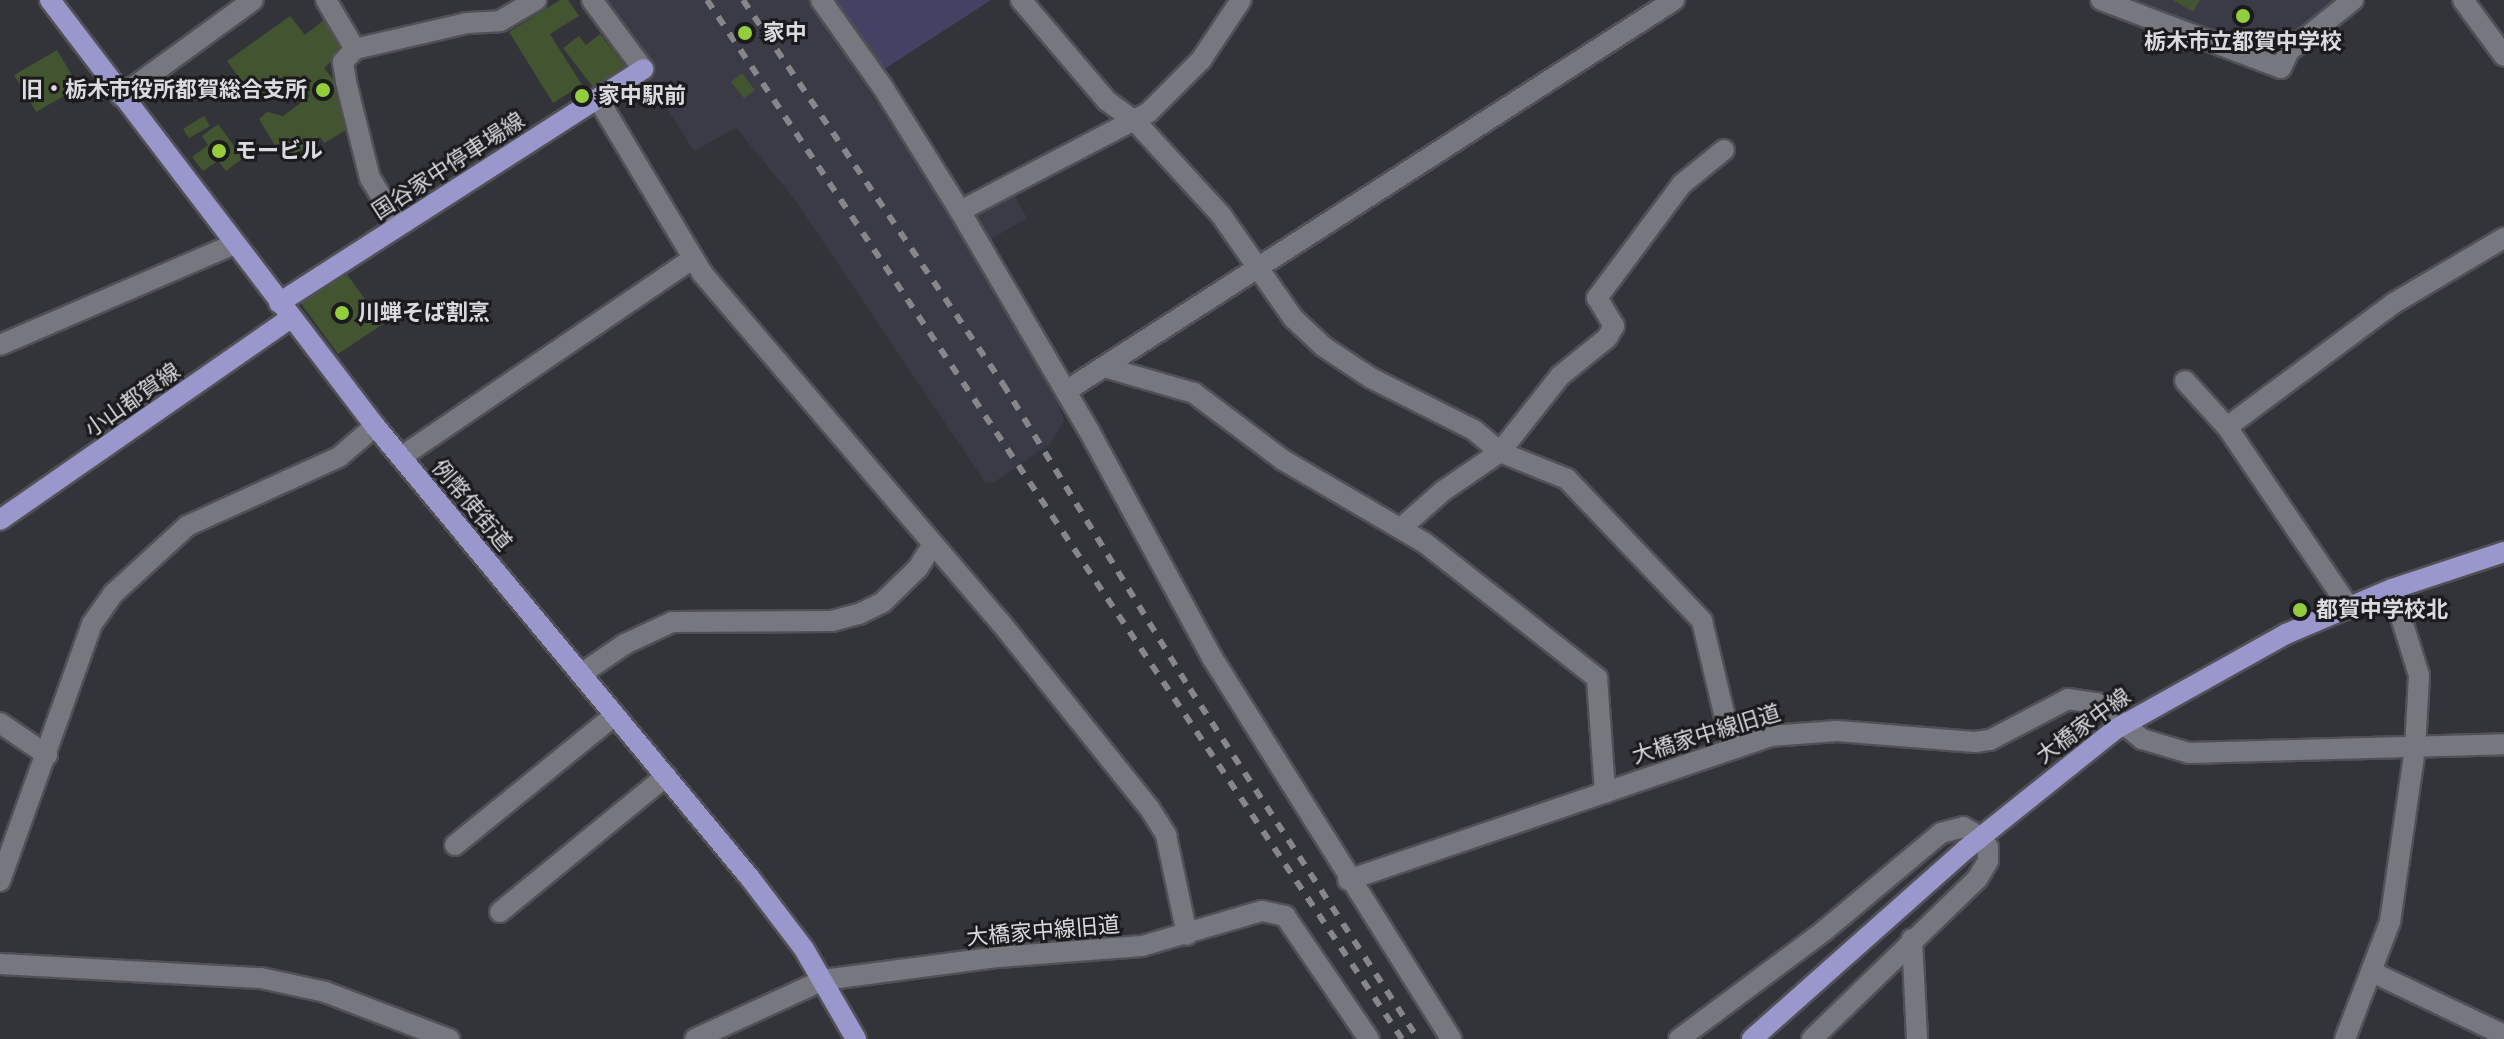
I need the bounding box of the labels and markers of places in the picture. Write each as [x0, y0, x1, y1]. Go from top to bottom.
marker: 栃木市立都賀中学校 [2234, 7, 2252, 25]
place label: 家中 [763, 20, 807, 46]
marker: 家中 [734, 22, 756, 44]
place label: 栃木市立都賀中学校 [2144, 29, 2342, 55]
place label: 旧・栃木市役所都賀総合支所 [21, 77, 307, 103]
marker: 旧・栃木市役所都賀総合支所 [314, 81, 332, 99]
place label: 家中駅前 [598, 83, 686, 109]
marker: 家中駅前 [573, 87, 591, 105]
place label: モービル [235, 138, 323, 164]
marker: モービル [210, 142, 228, 160]
place label: 川蝉そば割烹 [358, 300, 490, 326]
marker: 川蝉そば割烹 [333, 304, 351, 322]
place label: 都賀中学校北 [2316, 597, 2448, 623]
marker: 都賀中学校北 [2291, 601, 2309, 619]

